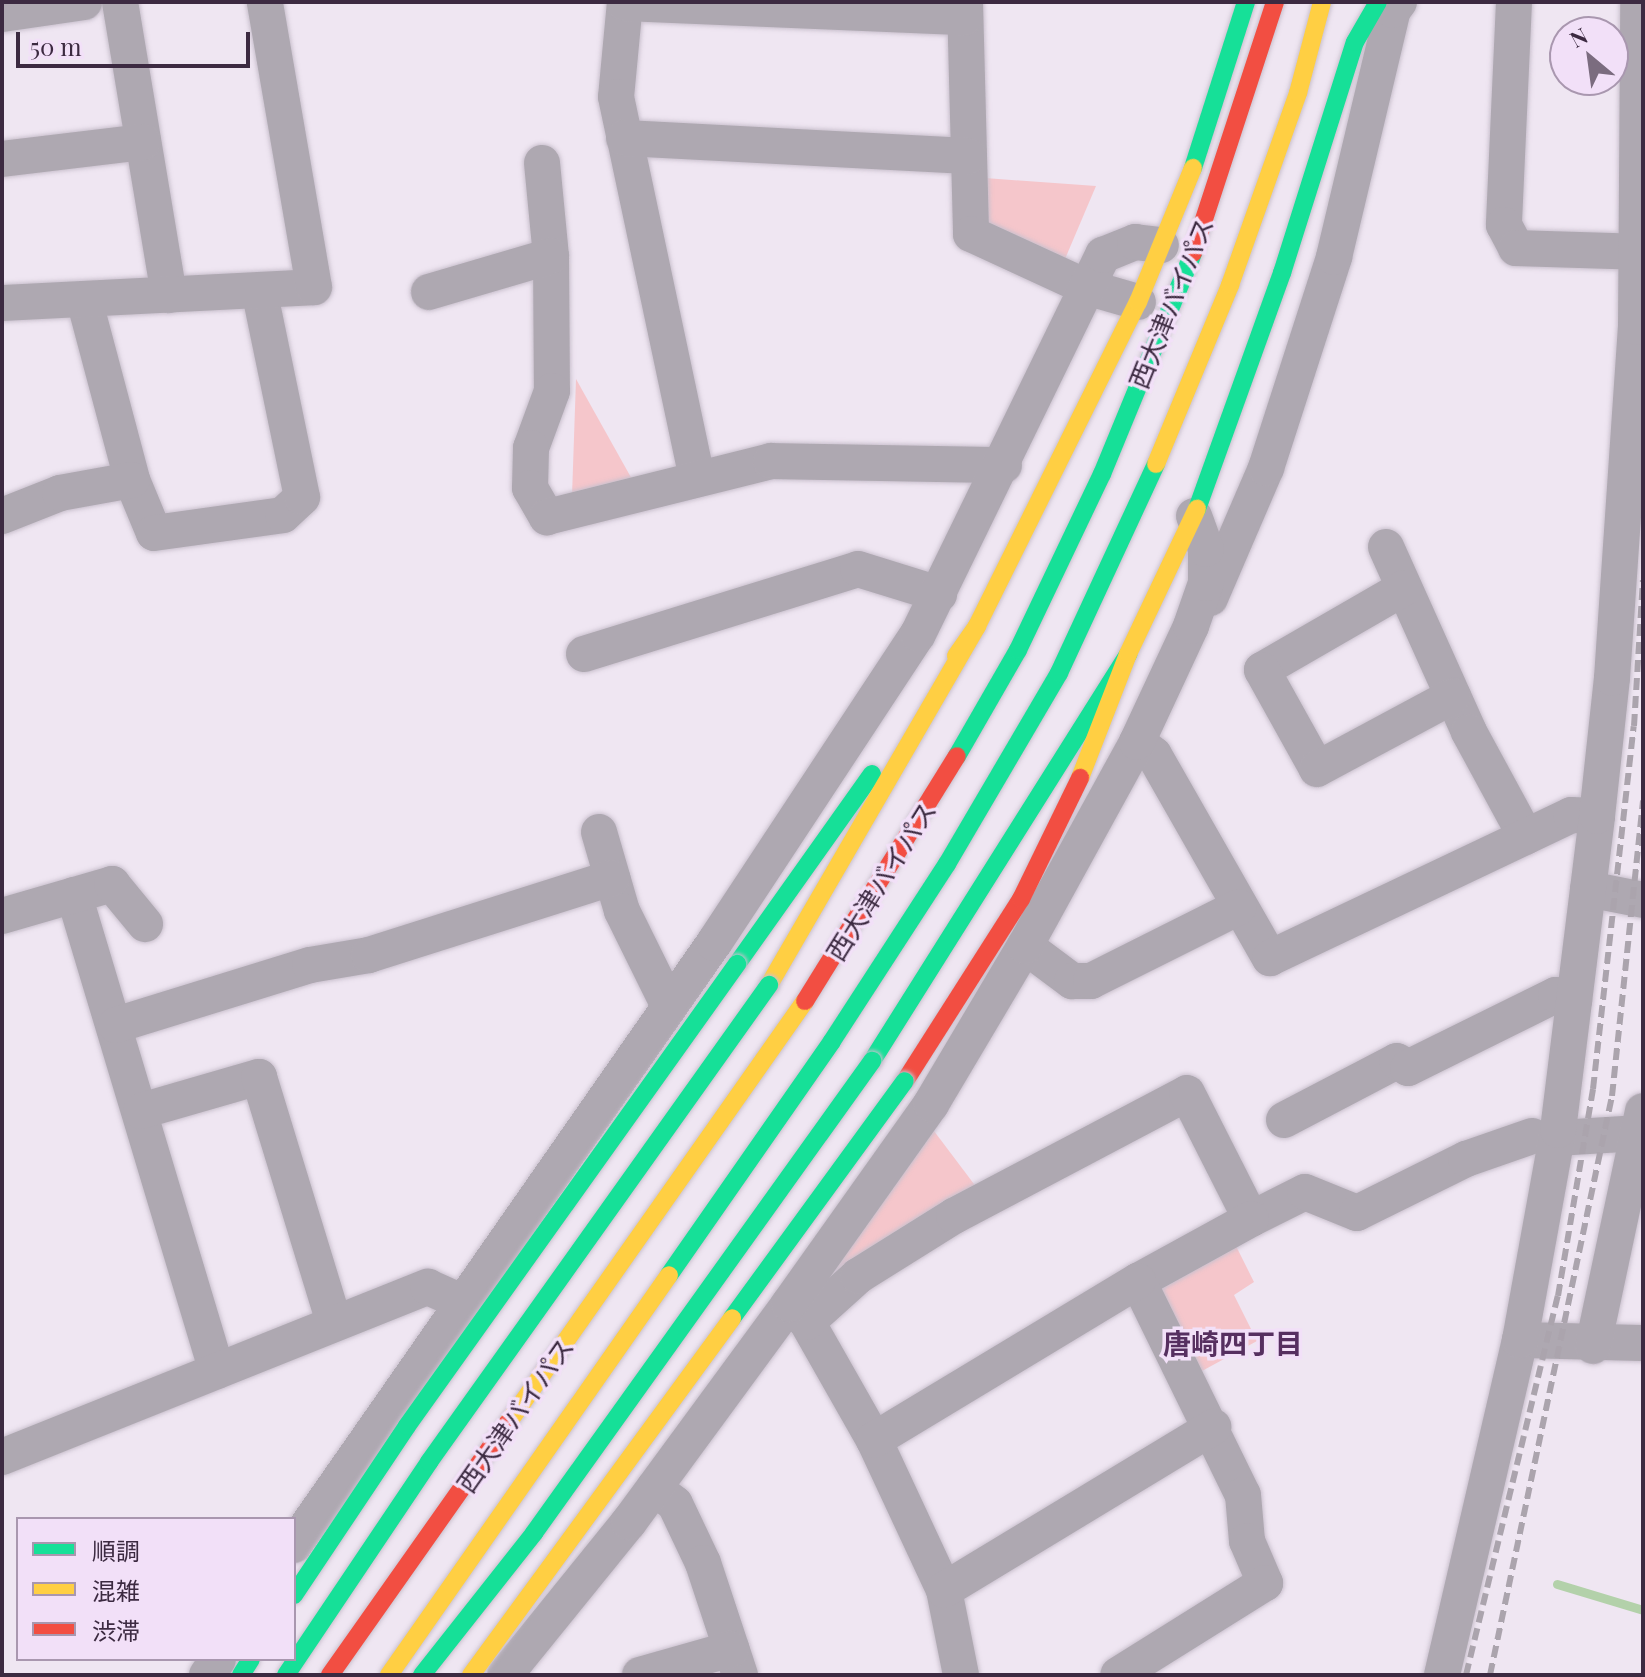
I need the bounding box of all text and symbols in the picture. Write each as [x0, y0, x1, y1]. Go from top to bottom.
scale bar [20, 16, 254, 66]
north arrow [1549, 16, 1629, 96]
text: N [1564, 20, 1593, 54]
text: 50 m [30, 30, 82, 62]
street label: 西大津バイパス [1122, 213, 1220, 393]
street label: 西大津バイパス [820, 796, 942, 966]
district label: 唐崎四丁目 [1163, 1326, 1303, 1360]
street label: 西大津バイパス [450, 1332, 580, 1498]
legend [16, 1517, 296, 1661]
text: 順調 [92, 1534, 140, 1566]
text: 混雑 [92, 1574, 140, 1606]
text: 渋滞 [92, 1614, 140, 1646]

